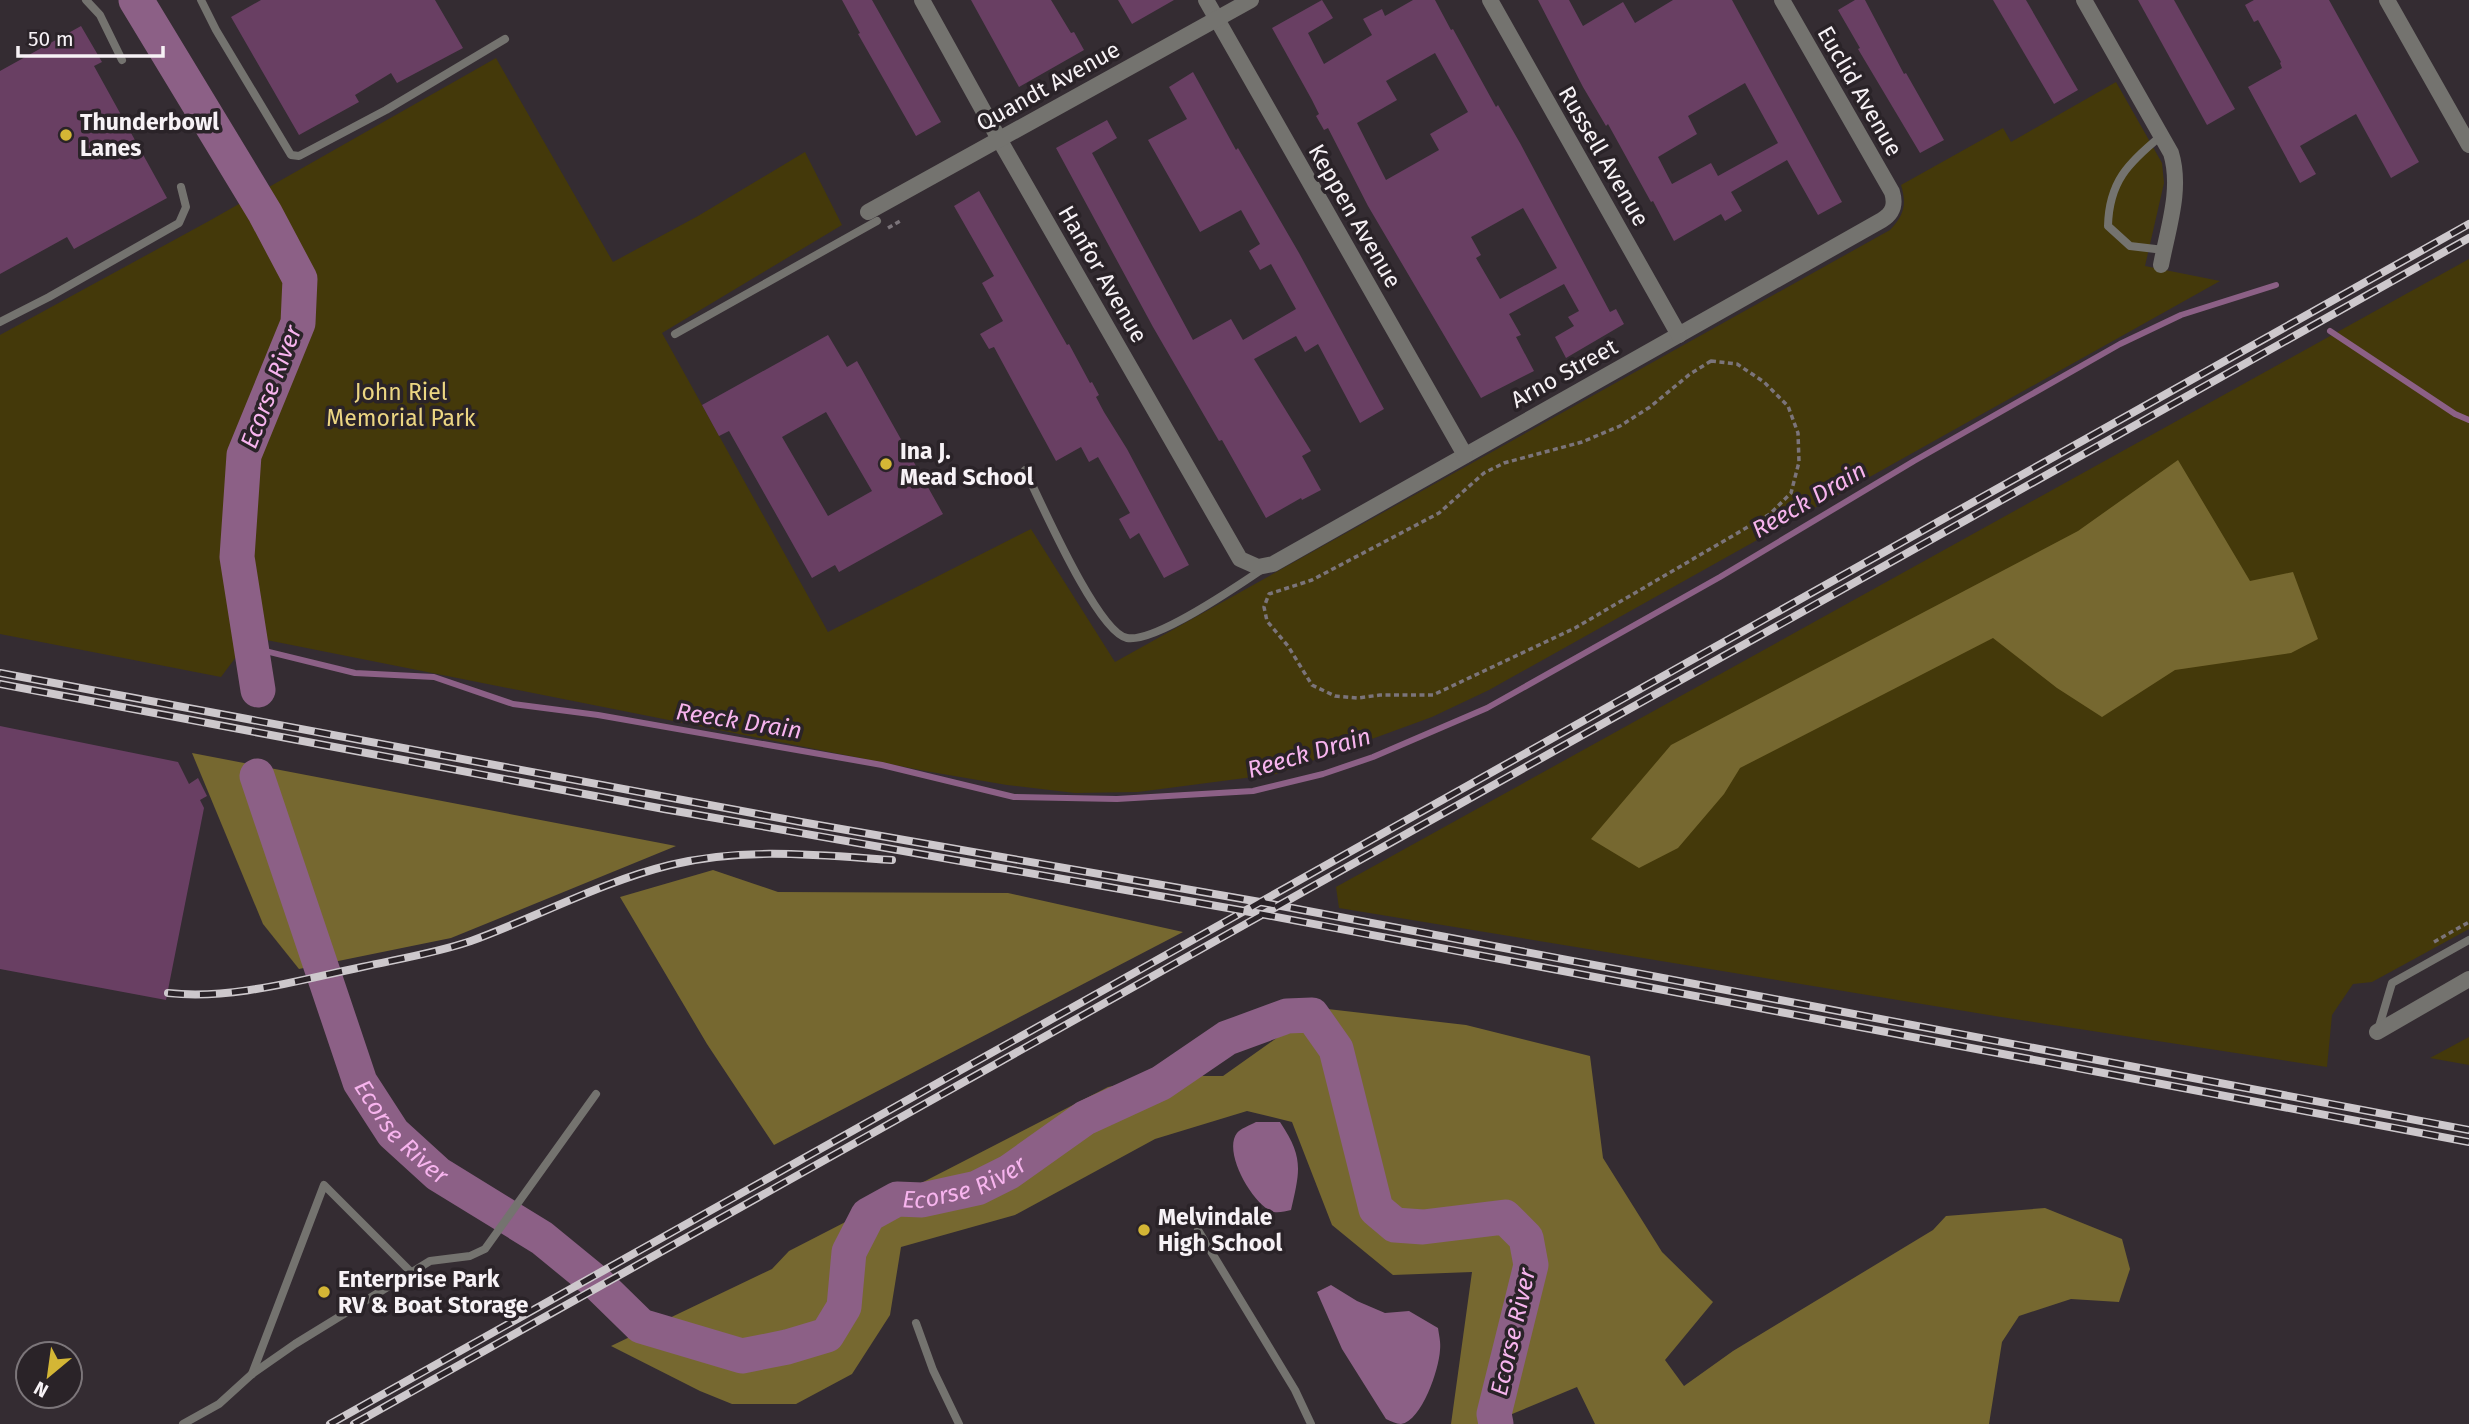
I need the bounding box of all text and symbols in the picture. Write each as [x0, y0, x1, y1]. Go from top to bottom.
scale bar [18, 14, 163, 58]
street label: Euclid Avenue [1811, 21, 1909, 161]
text: 50 m [28, 26, 74, 52]
street label: Quandt Avenue [971, 35, 1125, 137]
street label: Russell Avenue [1553, 81, 1655, 231]
place label: Thunderbowl Lanes [80, 108, 219, 162]
marker: Thunderbowl Lanes [58, 127, 74, 143]
street label: Keppen Avenue [1302, 139, 1408, 293]
street label: Hanfor Avenue [1052, 200, 1154, 348]
water label: Ecorse River [235, 321, 308, 453]
street label: Arno Street [1506, 332, 1623, 414]
park label: John Riel Memorial Park [326, 378, 476, 432]
place label: Ina J. Mead School [900, 437, 1034, 491]
marker: Ina J. Mead School [878, 456, 894, 472]
water label: Reeck Drain [1747, 456, 1871, 544]
water label: Reeck Drain [674, 697, 804, 745]
water label: Reeck Drain [1244, 722, 1374, 784]
water label: Ecorse River [348, 1075, 453, 1191]
water label: Ecorse River [902, 1150, 1032, 1214]
place label: Melvindale High School [1158, 1203, 1283, 1257]
marker: Melvindale High School [1136, 1222, 1152, 1238]
place label: Enterprise Park RV & Boat Storage [338, 1265, 529, 1319]
water label: Ecorse River [1485, 1265, 1541, 1398]
marker: Enterprise Park RV & Boat Storage [316, 1284, 332, 1300]
north arrow [14, 1340, 84, 1410]
text: N [30, 1376, 52, 1403]

